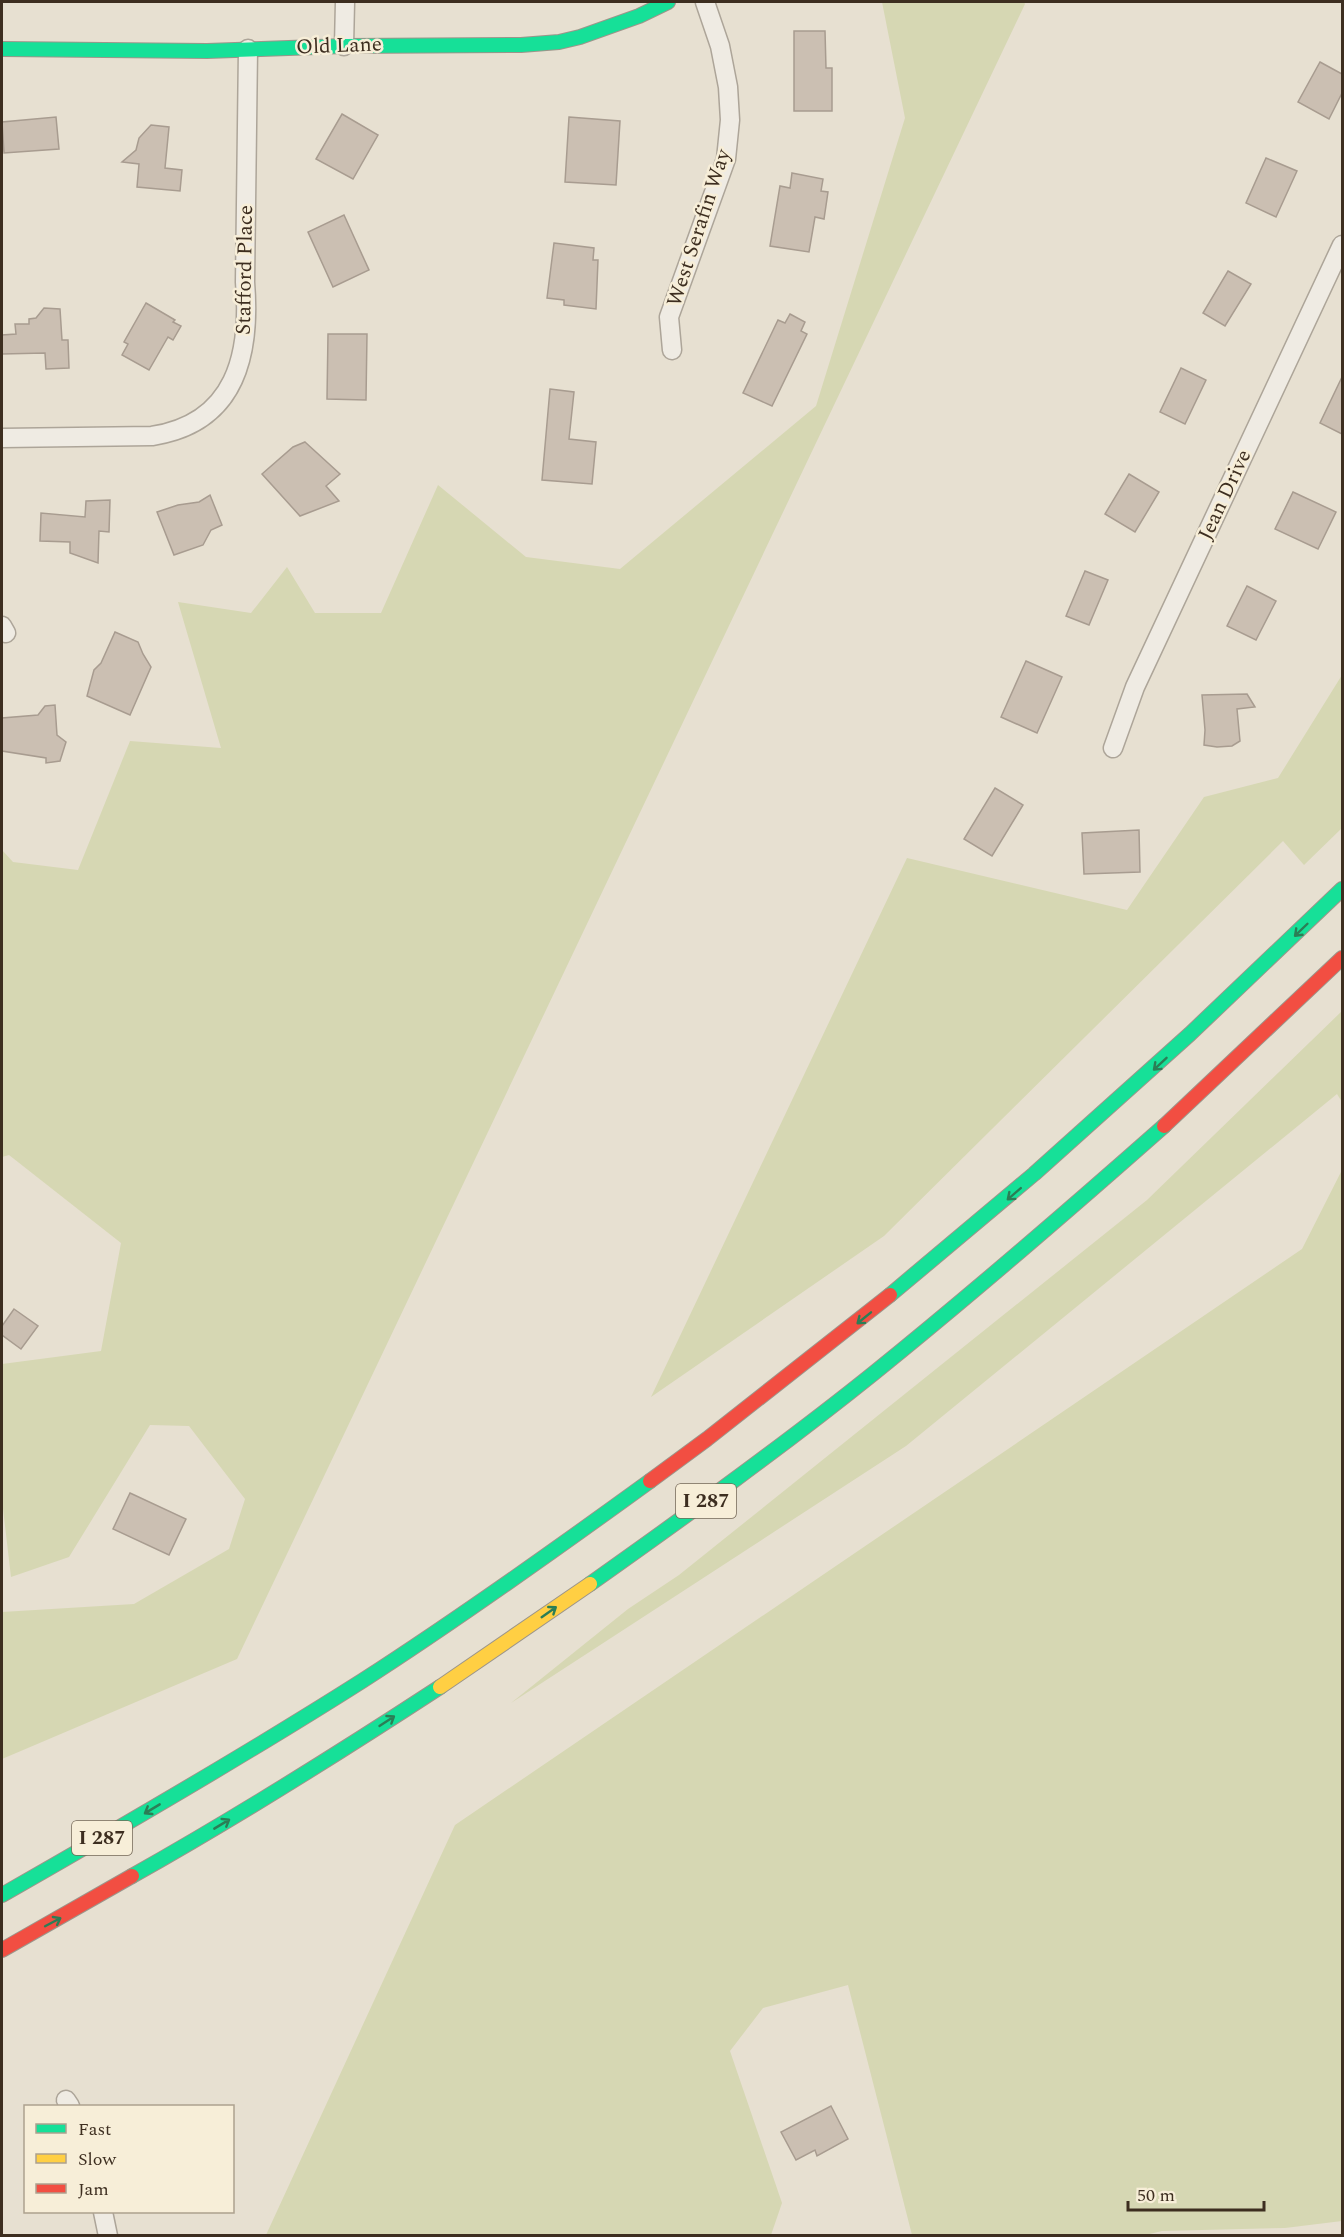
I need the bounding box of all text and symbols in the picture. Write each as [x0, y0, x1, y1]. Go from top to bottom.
street label: Old Lane [295, 29, 383, 63]
street label: West Serafin Way [658, 144, 740, 311]
street label: Stafford Place [228, 205, 262, 335]
street label: Jean Drive [1190, 444, 1260, 546]
one-way arrow [1293, 922, 1308, 937]
one-way arrow [1152, 1057, 1167, 1071]
one-way arrow [1006, 1187, 1022, 1200]
one-way arrow [856, 1311, 872, 1324]
road number: I 287 [676, 1484, 736, 1518]
one-way arrow [540, 1606, 556, 1618]
one-way arrow [378, 1715, 395, 1727]
one-way arrow [144, 1804, 161, 1816]
one-way arrow [213, 1818, 230, 1830]
road number: I 287 [72, 1821, 132, 1855]
one-way arrow [44, 1916, 61, 1928]
legend [24, 2105, 234, 2213]
text: Fast [78, 2116, 111, 2143]
text: Slow [78, 2146, 117, 2173]
scale bar [1128, 2174, 1264, 2212]
text: Jam [78, 2176, 109, 2203]
text: 50 m [1137, 2182, 1175, 2209]

